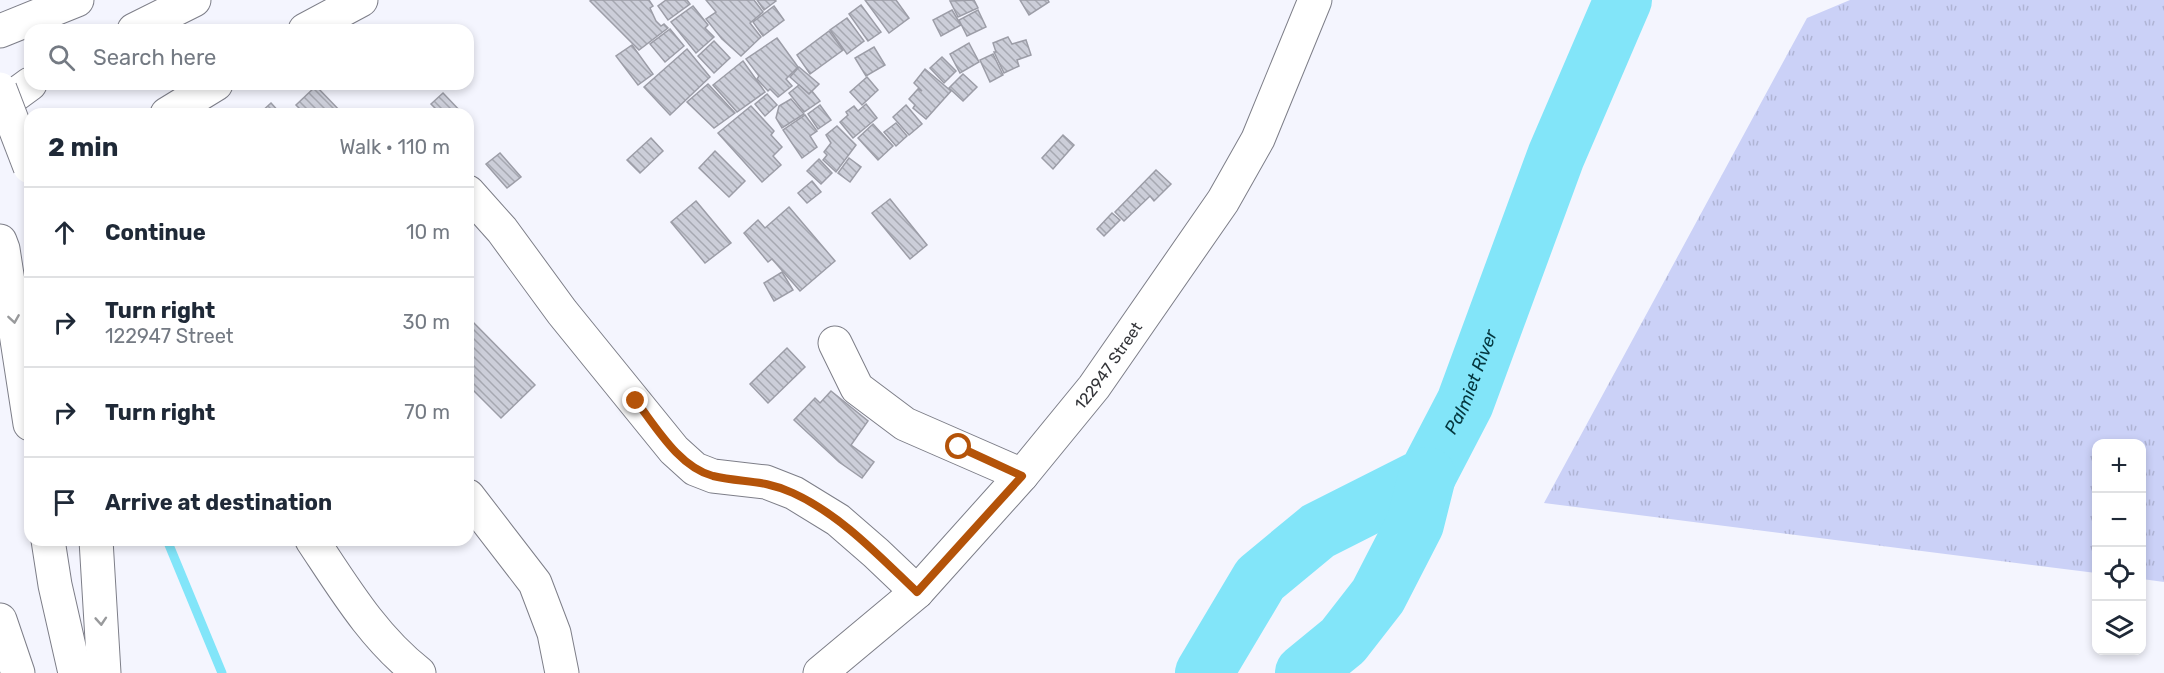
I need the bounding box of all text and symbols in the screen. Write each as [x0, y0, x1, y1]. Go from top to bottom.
search box [24, 24, 474, 90]
icon: search [45, 41, 78, 74]
text: Search here [93, 44, 216, 71]
text: 2 min [48, 132, 118, 163]
text: Walk · 110 m [339, 135, 450, 159]
icon: ahead [48, 216, 81, 249]
text: Continue [105, 219, 206, 246]
text: 10 m [406, 220, 450, 244]
text: Turn right [105, 297, 215, 324]
icon: right [48, 306, 81, 339]
text: 30 m [403, 310, 450, 334]
one-way arrow [7, 315, 19, 324]
street label: 122947 Street [1070, 318, 1146, 413]
text: 122947 Street [105, 324, 234, 348]
water label: Palmiet River [1440, 325, 1502, 438]
route end [622, 387, 648, 413]
icon: right [48, 396, 81, 429]
text: Turn right [105, 399, 215, 426]
text: 70 m [404, 400, 450, 424]
route start [945, 433, 971, 459]
map controls [2092, 439, 2146, 655]
button: + [2092, 439, 2146, 493]
icon: arrive [48, 486, 81, 519]
text: Arrive at destination [105, 489, 332, 516]
button: − [2092, 493, 2146, 547]
button: locate [2092, 547, 2146, 601]
button: layers [2092, 601, 2146, 655]
one-way arrow [94, 617, 107, 626]

